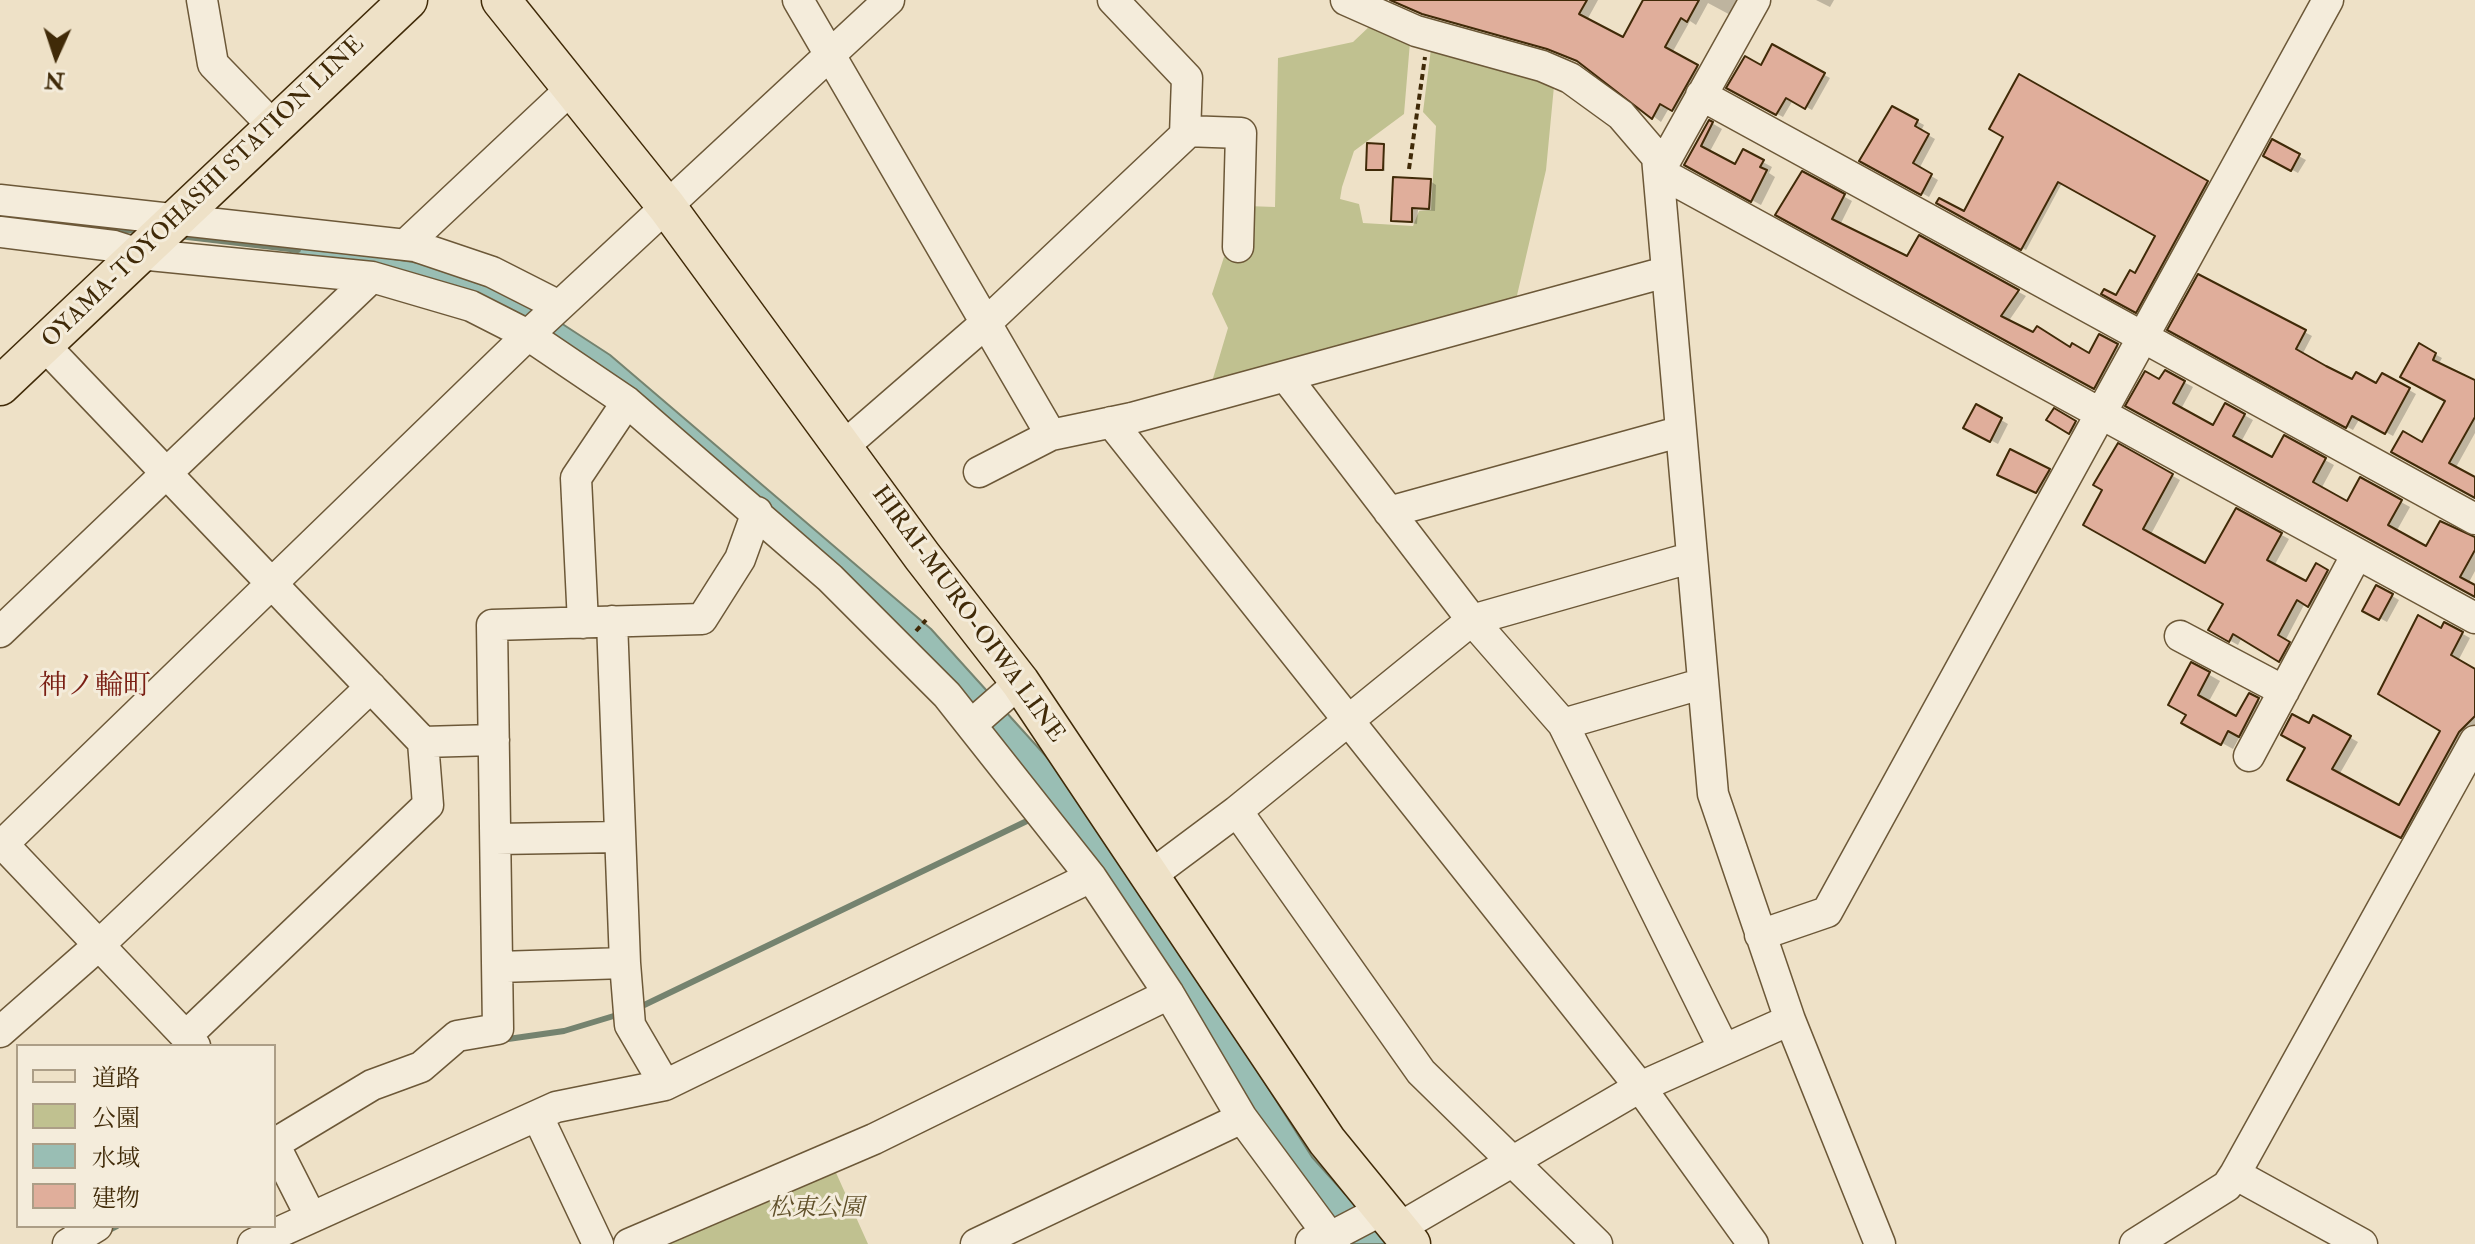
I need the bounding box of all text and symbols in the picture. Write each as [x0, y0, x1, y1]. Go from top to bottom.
north arrow [16, 16, 96, 96]
street label: OYAMA-TOYOHASHI STATION LINE [37, 31, 371, 355]
street label: HIRAI-MURO-OIWA LINE [864, 481, 1070, 749]
district label: 神ノ輪町 [39, 671, 151, 705]
legend [16, 1044, 276, 1228]
text: 道路 [92, 1063, 140, 1094]
text: 公園 [92, 1103, 140, 1134]
text: 水域 [92, 1143, 140, 1174]
text: 建物 [92, 1183, 140, 1214]
park label: 松東公園 [768, 1196, 864, 1224]

